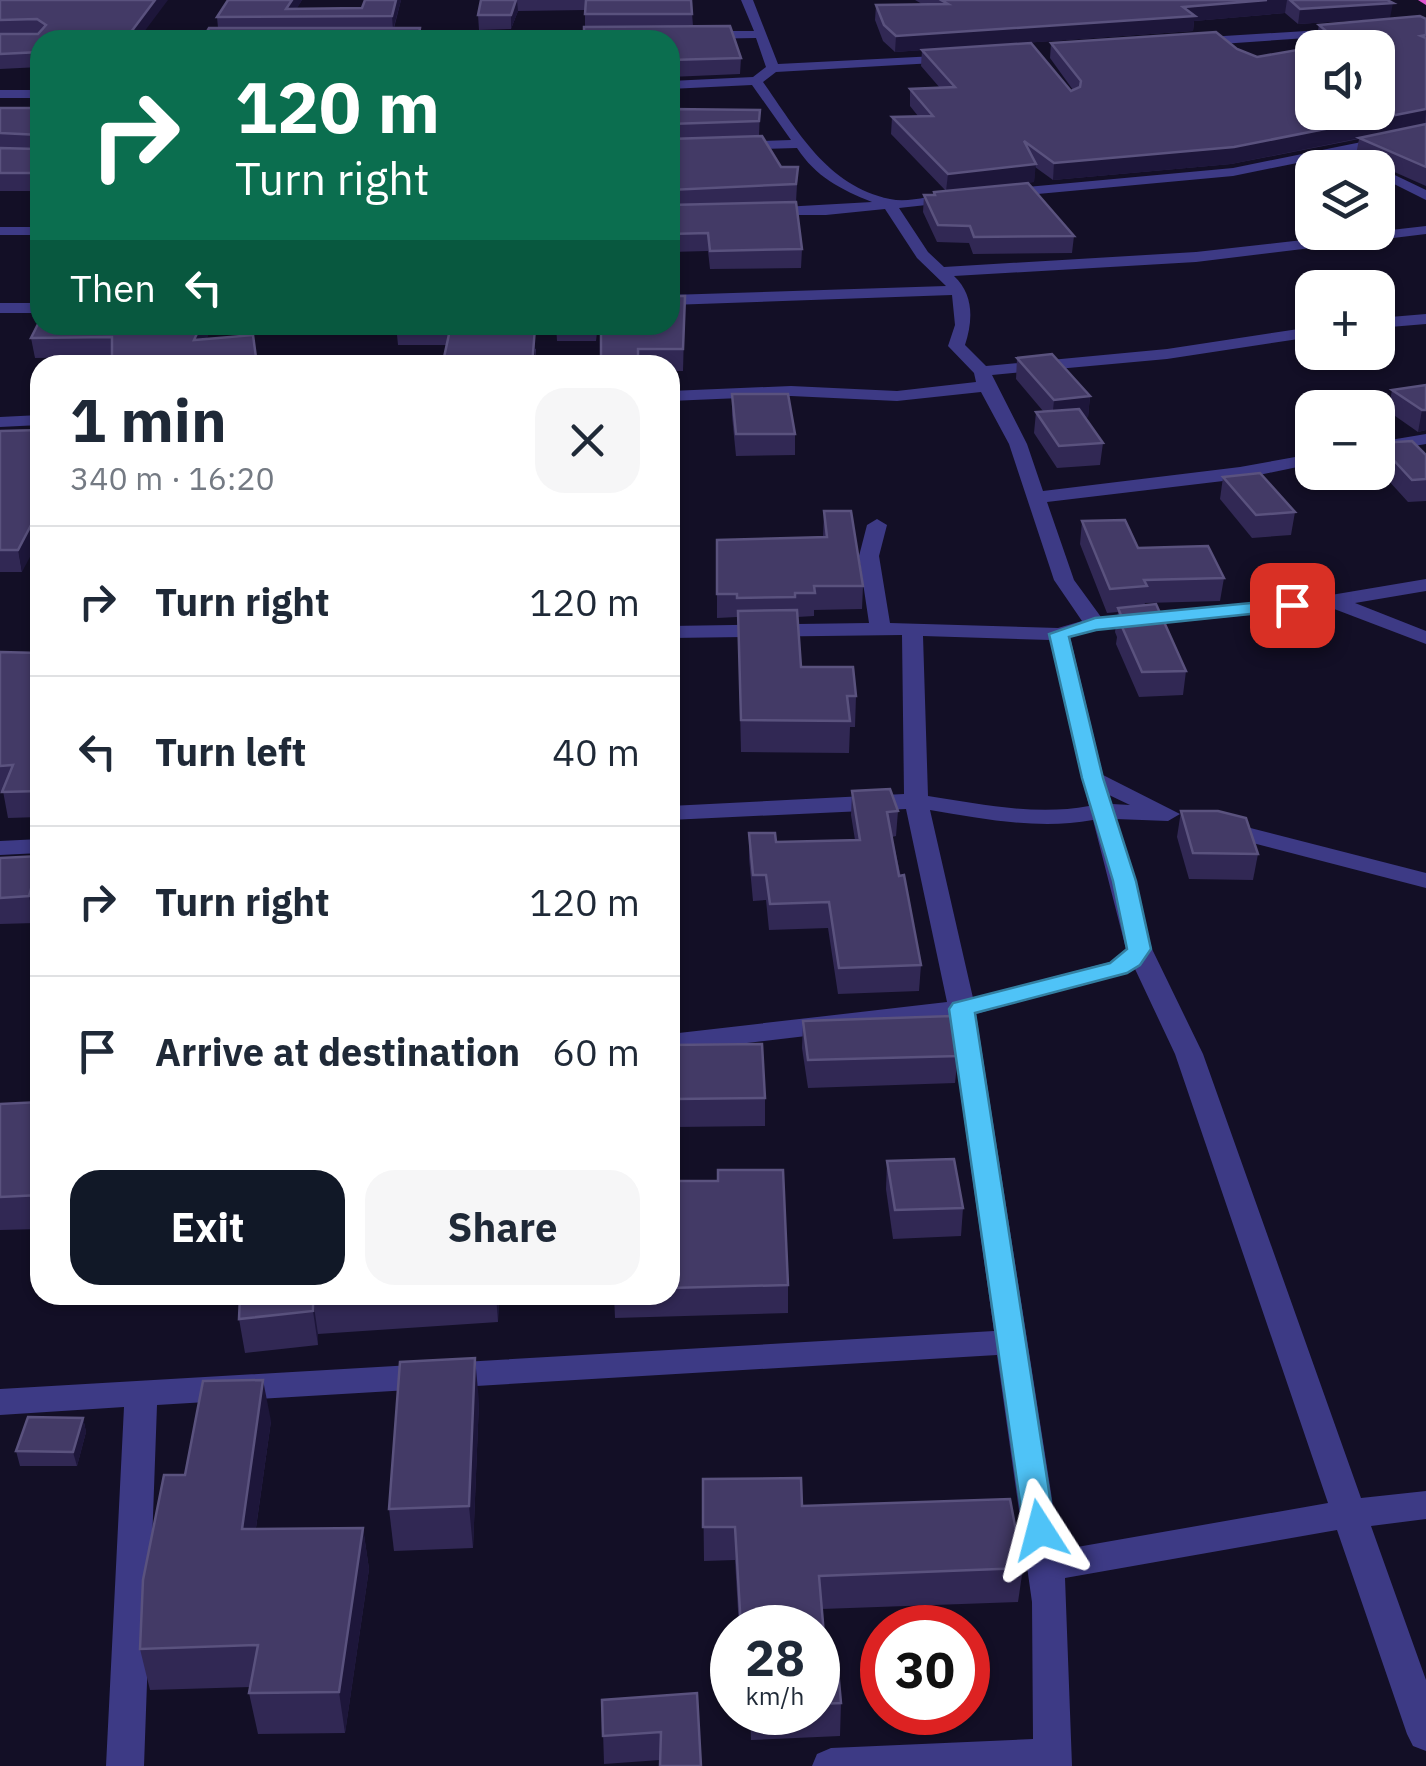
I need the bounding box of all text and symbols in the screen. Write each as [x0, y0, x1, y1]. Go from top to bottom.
map controls [1295, 30, 1395, 490]
button: sound [1295, 30, 1395, 130]
text: 120 m [235, 61, 440, 152]
icon: right [70, 70, 200, 200]
text: Turn right [235, 149, 430, 207]
button: layers [1295, 150, 1395, 250]
icon: left [176, 260, 231, 315]
text: Then [70, 263, 156, 312]
button: + [1295, 270, 1395, 370]
text: 1 min [70, 380, 227, 459]
button: close [535, 388, 640, 493]
button: − [1295, 390, 1395, 490]
text: 340 m · 16:20 [70, 457, 275, 499]
pin [1250, 563, 1335, 648]
icon: right [70, 574, 125, 629]
text: Turn right [155, 577, 330, 626]
text: 120 m [529, 577, 640, 626]
icon: arrive [1265, 578, 1320, 633]
icon: left [70, 724, 125, 779]
text: Turn left [155, 727, 306, 776]
text: 40 m [552, 727, 640, 776]
icon: right [70, 874, 125, 929]
text: Turn right [155, 877, 330, 926]
text: 120 m [529, 877, 640, 926]
icon: arrive [70, 1024, 125, 1079]
text: Arrive at destination [155, 1027, 520, 1076]
text: 60 m [552, 1027, 640, 1076]
button: Exit [70, 1170, 345, 1285]
button: Share [365, 1170, 640, 1285]
position arrow [988, 1478, 1092, 1582]
speed limit sign: 30 [860, 1605, 990, 1735]
text: 28 [745, 1625, 805, 1690]
text: km/h [746, 1679, 804, 1712]

